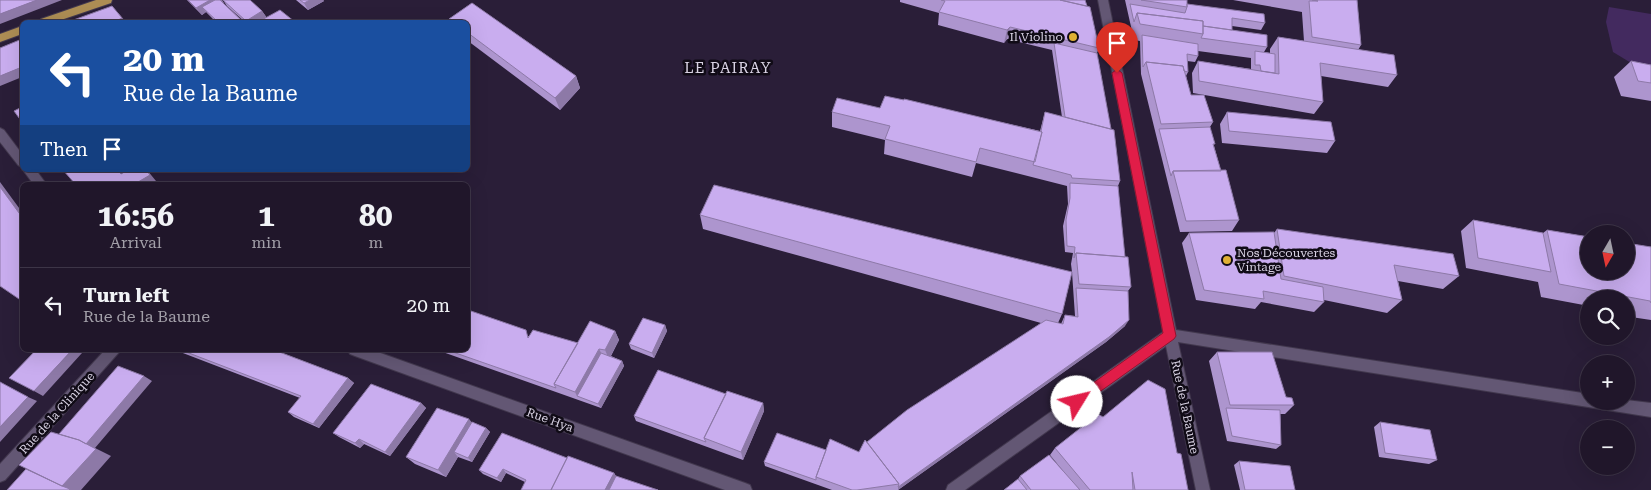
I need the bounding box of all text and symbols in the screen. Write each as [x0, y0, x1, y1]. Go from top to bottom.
pin [1096, 22, 1138, 73]
icon: arrive [1103, 29, 1131, 57]
place label: Il Violino [1010, 30, 1063, 44]
marker: Il Violino [1067, 31, 1079, 43]
text: 20 m [123, 39, 205, 80]
icon: left [40, 40, 105, 105]
district label: LE PAIRAY [684, 59, 772, 77]
text: Rue de la Baume [123, 81, 298, 106]
icon: arrive [98, 135, 126, 163]
text: Then [40, 138, 88, 161]
text: 16:56 [97, 198, 174, 233]
text: 1 [258, 198, 275, 233]
text: 80 [359, 198, 393, 233]
north arrow [1580, 225, 1635, 280]
map controls [1580, 225, 1635, 475]
text: Arrival [110, 233, 162, 252]
text: min [251, 233, 282, 252]
text: m [368, 233, 383, 252]
place label: Nos Découvertes Vintage [1237, 246, 1335, 274]
marker: Nos Découvertes Vintage [1221, 254, 1233, 266]
text: Turn left [83, 284, 169, 307]
button: search [1580, 290, 1635, 345]
icon: left [40, 291, 68, 319]
text: 20 m [407, 294, 450, 317]
text: Rue de la Baume [83, 307, 210, 326]
button: + [1580, 355, 1635, 410]
street label: Rue de la Baume [1168, 359, 1202, 455]
street label: Rue de la Clinique [17, 369, 98, 457]
position arrow [1050, 375, 1102, 427]
street label: Rue Hya [525, 405, 576, 435]
button: − [1580, 420, 1635, 475]

